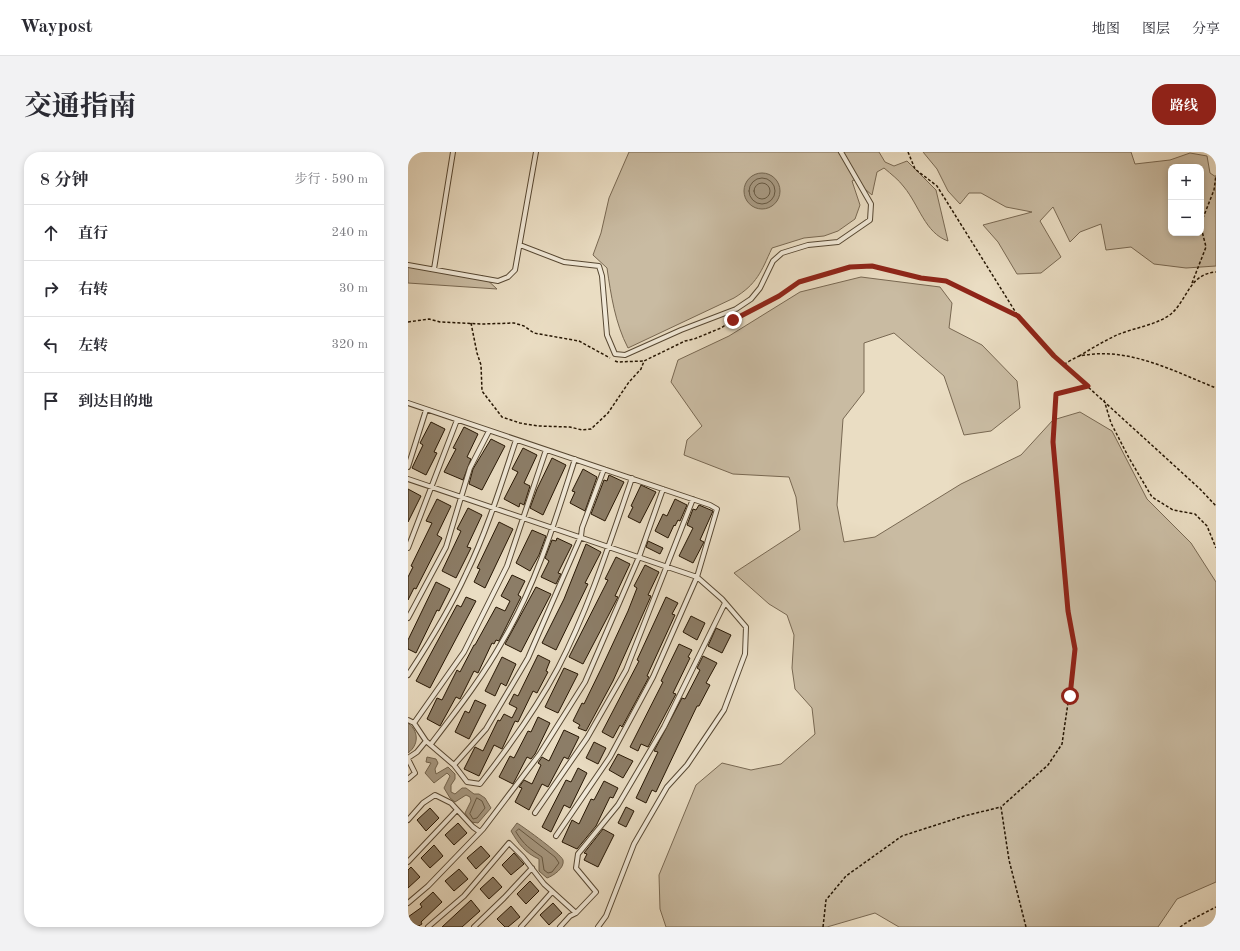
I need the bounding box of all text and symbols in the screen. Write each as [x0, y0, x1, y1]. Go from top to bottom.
text: Waypost [20, 18, 93, 37]
text: 地图 [1092, 22, 1120, 36]
text: 图层 [1142, 22, 1170, 36]
text: 分享 [1192, 22, 1220, 36]
button: 路线 [1152, 84, 1216, 125]
text: 交通指南 [24, 94, 136, 122]
map controls [1168, 164, 1204, 236]
button: + [1168, 164, 1204, 200]
text: 8 分钟 [40, 172, 89, 189]
text: 步行 · 590 m [294, 173, 368, 186]
button: − [1168, 200, 1204, 236]
icon: ahead [40, 222, 62, 244]
text: 240 m [331, 226, 368, 239]
text: 直行 [78, 227, 108, 242]
icon: right [40, 278, 62, 300]
text: 30 m [339, 282, 368, 295]
text: 右转 [78, 283, 108, 298]
route end [724, 311, 742, 329]
icon: left [40, 334, 62, 356]
text: 320 m [331, 338, 368, 351]
text: 左转 [78, 339, 108, 354]
icon: arrive [40, 390, 62, 412]
text: 到达目的地 [78, 395, 153, 410]
route start [1061, 687, 1079, 705]

